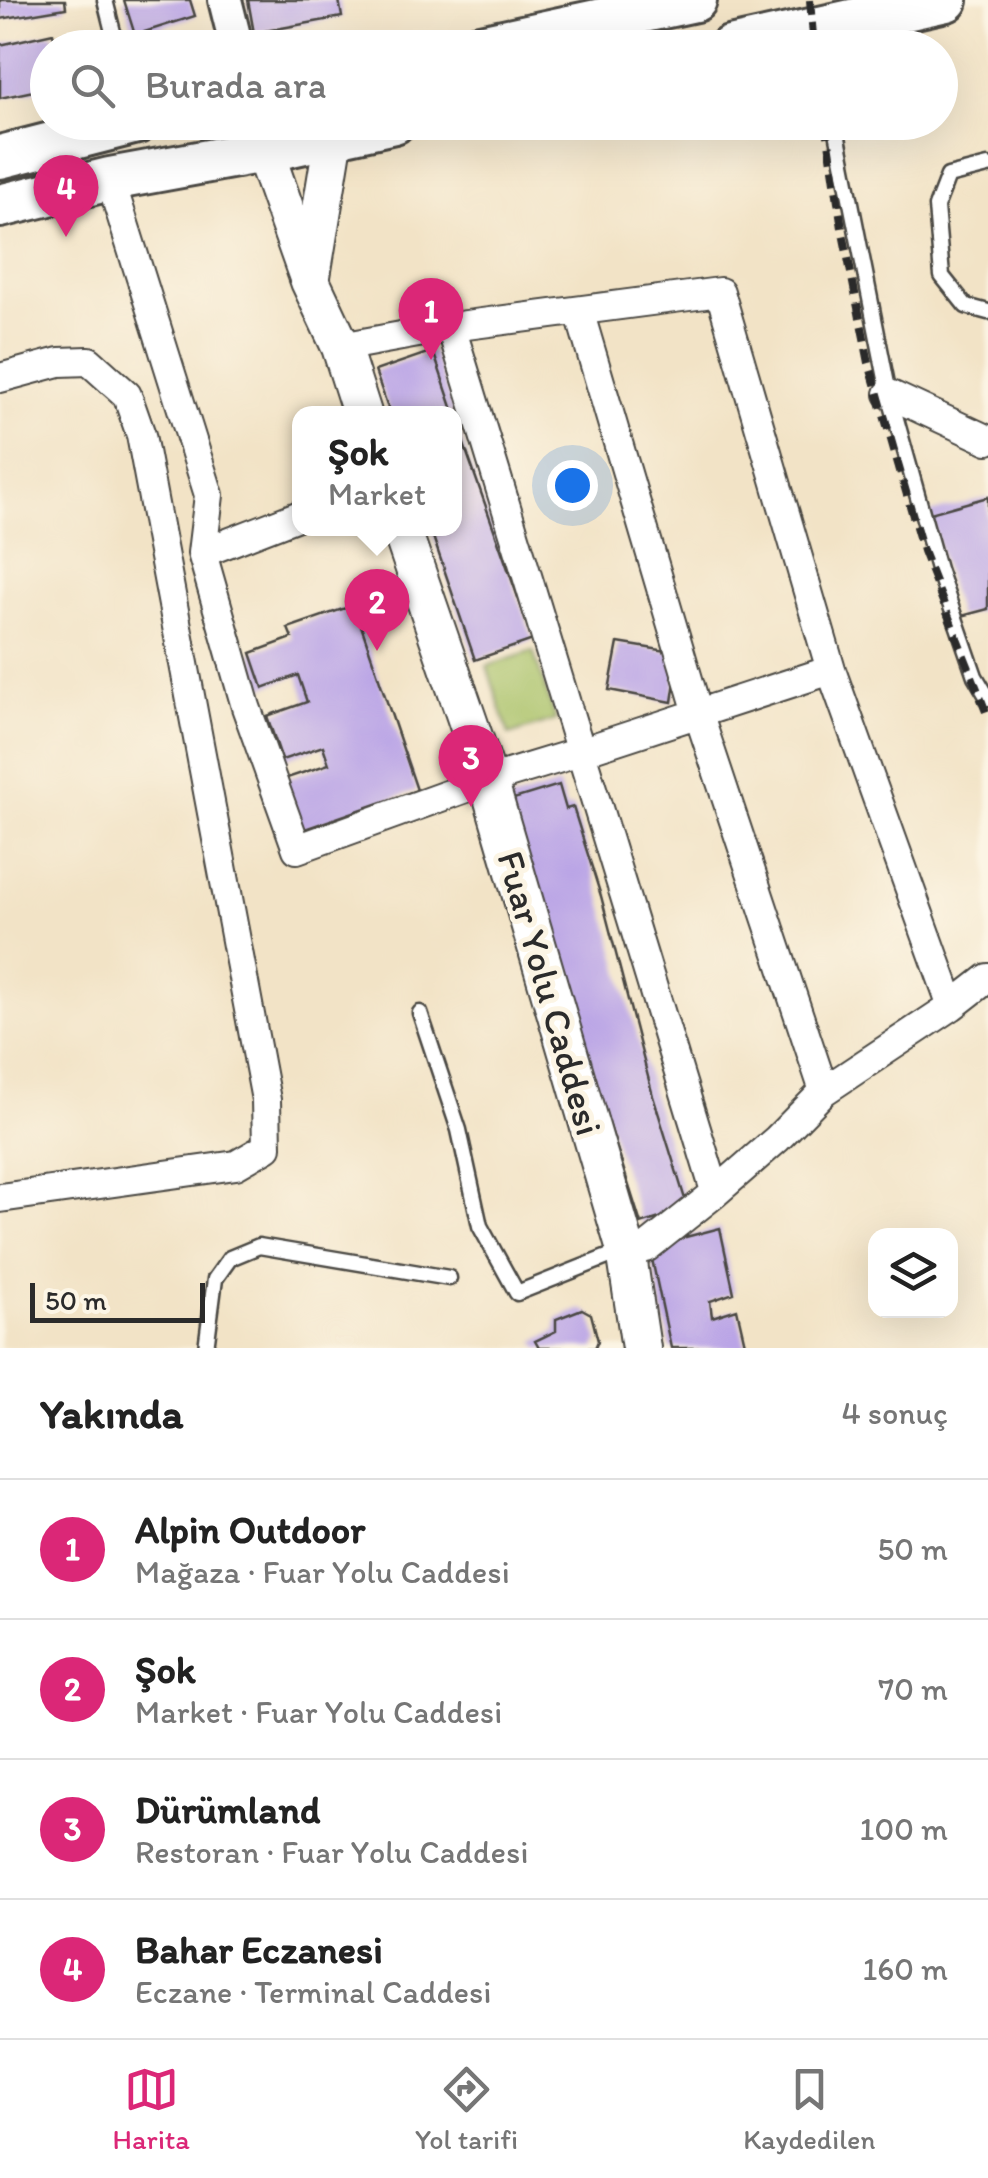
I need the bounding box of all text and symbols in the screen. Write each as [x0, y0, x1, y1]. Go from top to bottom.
search box [30, 30, 958, 140]
icon: search [65, 58, 120, 113]
text: Burada ara [145, 62, 327, 108]
pin: 4 [34, 154, 98, 237]
pin: 1 [398, 278, 464, 360]
popup [292, 406, 462, 536]
text: Şok [328, 429, 389, 475]
your location [547, 460, 598, 511]
text: Market [328, 475, 426, 513]
pin: 2 [344, 568, 410, 651]
pin: 3 [438, 724, 504, 807]
street label: Fuar Yolu Caddesi [487, 846, 613, 1140]
map controls [868, 1228, 958, 1318]
button: layers [868, 1228, 958, 1318]
scale bar [30, 1278, 205, 1322]
text: 50 m [45, 1283, 107, 1317]
text: Yakında [40, 1388, 183, 1439]
text: 4 sonuç [841, 1394, 948, 1432]
text: Alpin Outdoor [135, 1507, 365, 1553]
text: 1 [65, 1530, 80, 1568]
text: 50 m [877, 1530, 948, 1568]
text: Mağaza · Fuar Yolu Caddesi [135, 1553, 510, 1591]
text: Şok [135, 1647, 196, 1693]
text: 2 [64, 1670, 81, 1708]
text: 70 m [878, 1670, 948, 1708]
text: Market · Fuar Yolu Caddesi [135, 1693, 502, 1731]
text: Dürümland [135, 1787, 320, 1833]
text: 3 [64, 1810, 81, 1848]
text: 100 m [860, 1810, 948, 1848]
text: Restoran · Fuar Yolu Caddesi [135, 1833, 528, 1871]
text: Bahar Eczanesi [135, 1927, 383, 1973]
text: 4 [63, 1950, 82, 1988]
text: 160 m [862, 1950, 948, 1988]
text: Eczane · Terminal Caddesi [135, 1973, 491, 2011]
tab: Harita [113, 2062, 190, 2156]
tab: Yol tarifi [415, 2062, 518, 2156]
tab: Kaydedilen [743, 2062, 875, 2156]

